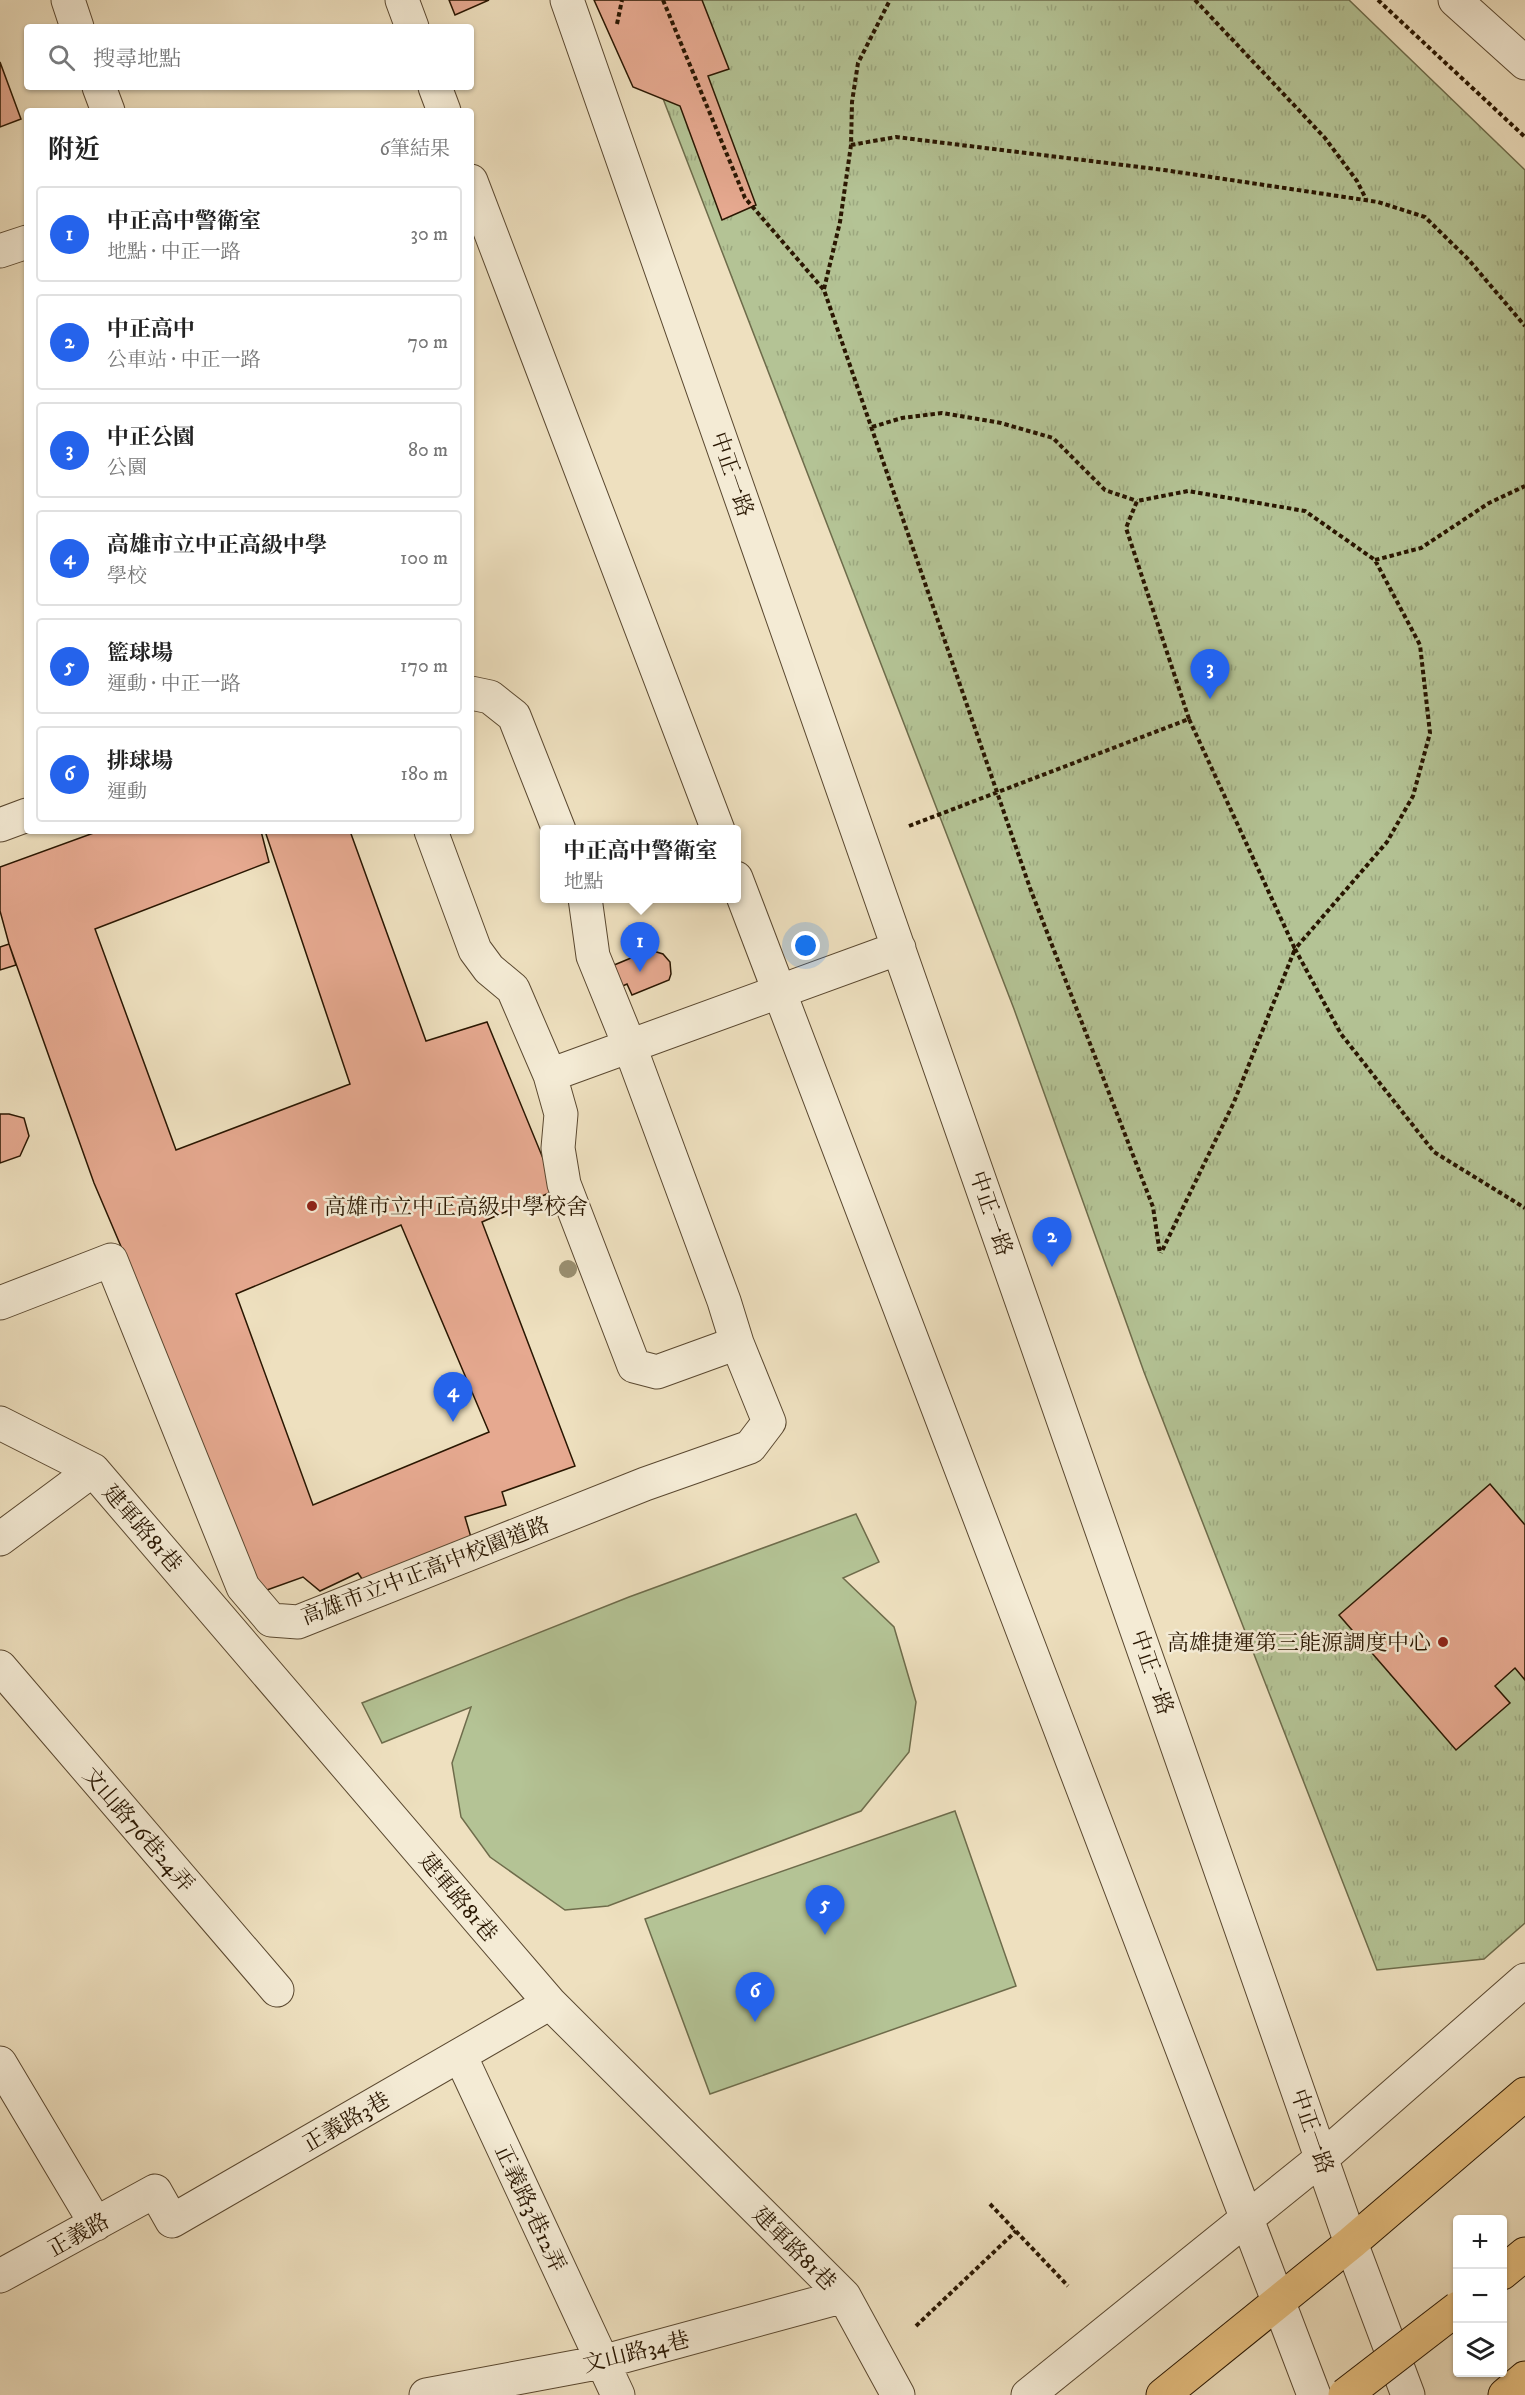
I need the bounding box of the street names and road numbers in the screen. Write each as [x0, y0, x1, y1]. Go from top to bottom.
street label: 中正一路 [704, 428, 759, 520]
street label: 中正一路 [963, 1167, 1018, 1259]
street label: 建軍路81巷 [97, 1480, 187, 1578]
street label: 高雄市立中正高中校園道路 [297, 1511, 554, 1631]
street label: 中正一路 [1124, 1626, 1179, 1718]
street label: 文山路76巷24弄 [76, 1762, 199, 1898]
street label: 建軍路81巷 [413, 1848, 503, 1948]
street label: 中正一路 [1284, 2085, 1339, 2177]
street label: 正義路3巷 [298, 2087, 395, 2158]
street label: 正義路3巷12弄 [488, 2141, 571, 2276]
street label: 建軍路81巷 [747, 2202, 841, 2296]
street label: 正義路 [43, 2208, 114, 2263]
street label: 文山路34巷 [580, 2326, 692, 2379]

